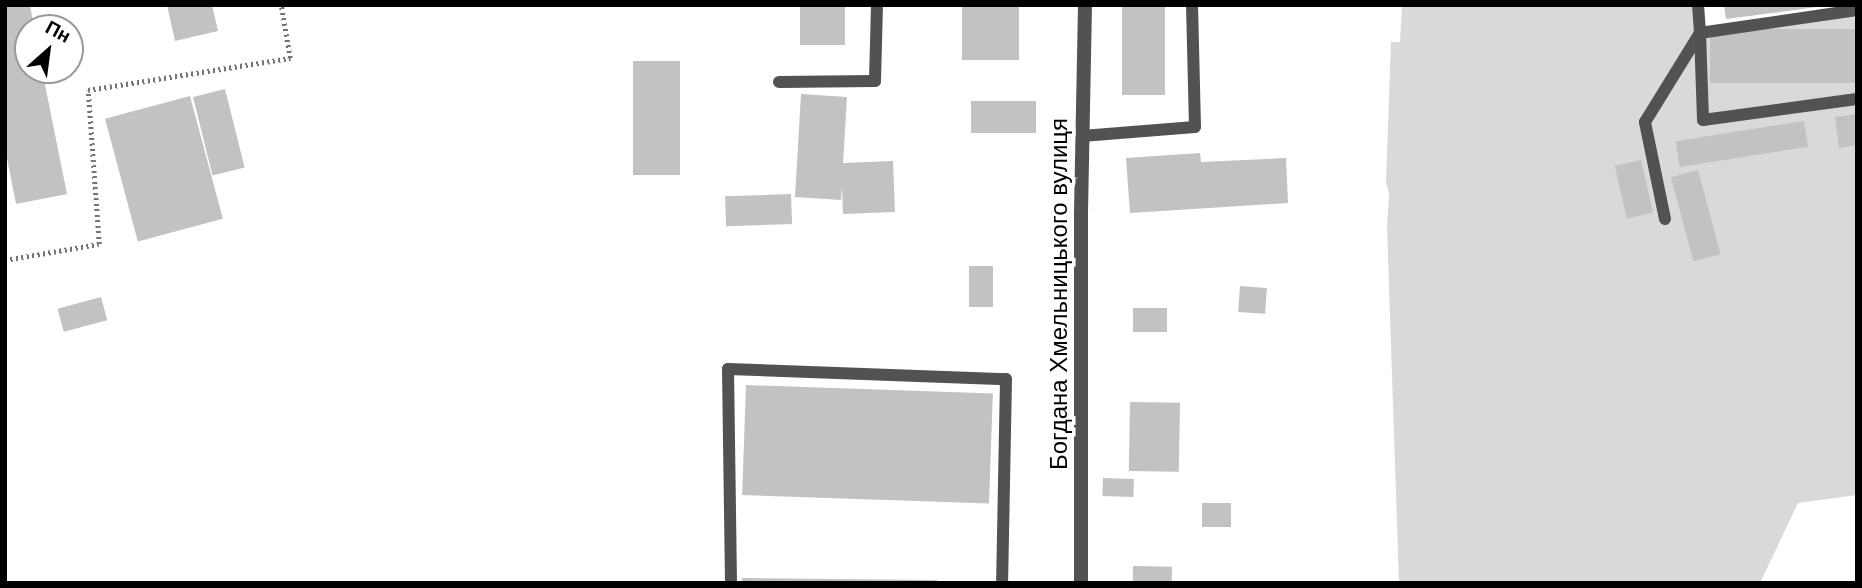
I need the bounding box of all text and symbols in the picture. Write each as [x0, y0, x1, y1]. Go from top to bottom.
north arrow [14, 14, 84, 84]
text: Пн [42, 17, 74, 47]
street label: Богдана Хмельницького вулиця [1045, 118, 1073, 470]

